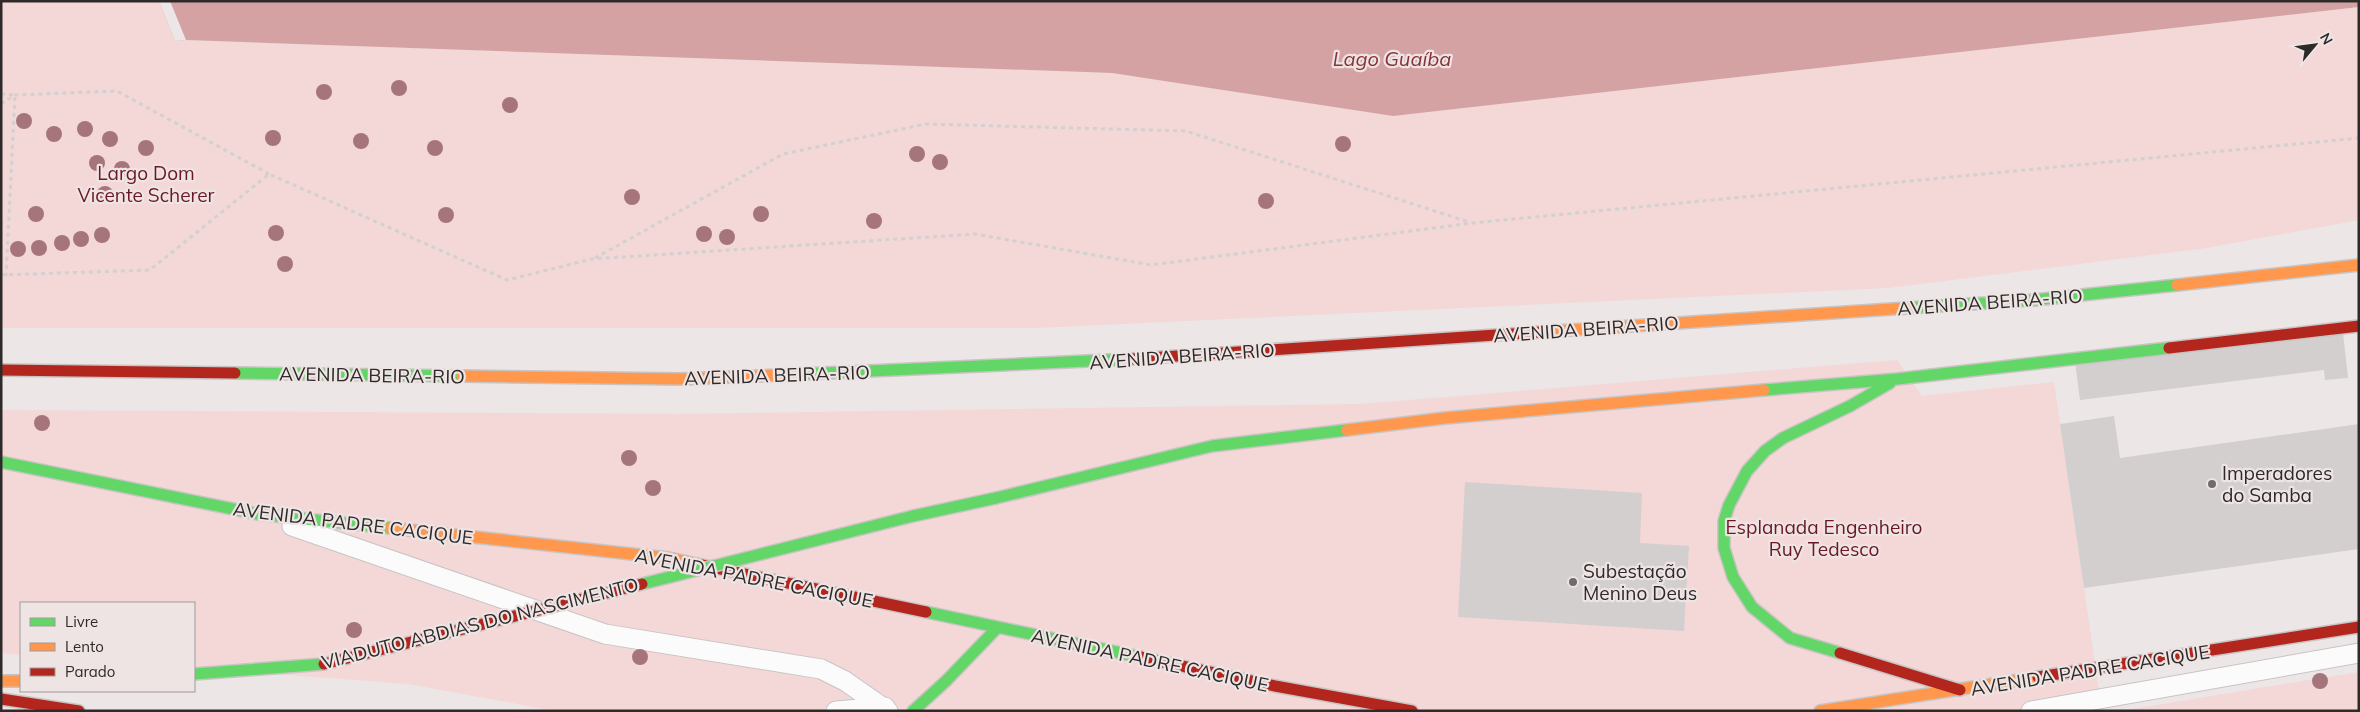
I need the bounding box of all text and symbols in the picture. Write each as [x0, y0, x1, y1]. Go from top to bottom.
north arrow [2290, 20, 2340, 70]
text: N [2316, 30, 2337, 48]
water label: Lago Guaíba [1333, 46, 1451, 71]
park label: Largo Dom Vicente Scherer [77, 161, 215, 207]
street label: AVENIDA BEIRA-RIO [1896, 284, 2084, 320]
street label: AVENIDA BEIRA-RIO [1492, 311, 1680, 347]
street label: AVENIDA BEIRA-RIO [1088, 338, 1276, 374]
street label: AVENIDA BEIRA-RIO [684, 360, 870, 390]
street label: AVENIDA BEIRA-RIO [279, 361, 465, 389]
place label: Imperadores do Samba [2222, 461, 2332, 507]
marker: Imperadores do Samba [2206, 478, 2218, 490]
street label: AVENIDA PADRE CACIQUE [232, 496, 474, 550]
park label: Esplanada Engenheiro Ruy Tedesco [1726, 515, 1922, 561]
street label: AVENIDA PADRE CACIQUE [633, 543, 875, 613]
place label: Subestação Menino Deus [1583, 559, 1697, 605]
street label: VIADUTO ABDIAS DO NASCIMENTO [319, 572, 641, 674]
marker: Subestação Menino Deus [1567, 576, 1579, 588]
legend [20, 602, 195, 692]
text: Livre [65, 612, 98, 631]
street label: AVENIDA PADRE CACIQUE [1029, 623, 1271, 697]
text: Lento [65, 637, 104, 656]
street label: AVENIDA PADRE CACIQUE [1969, 639, 2211, 701]
text: Parado [65, 662, 115, 681]

